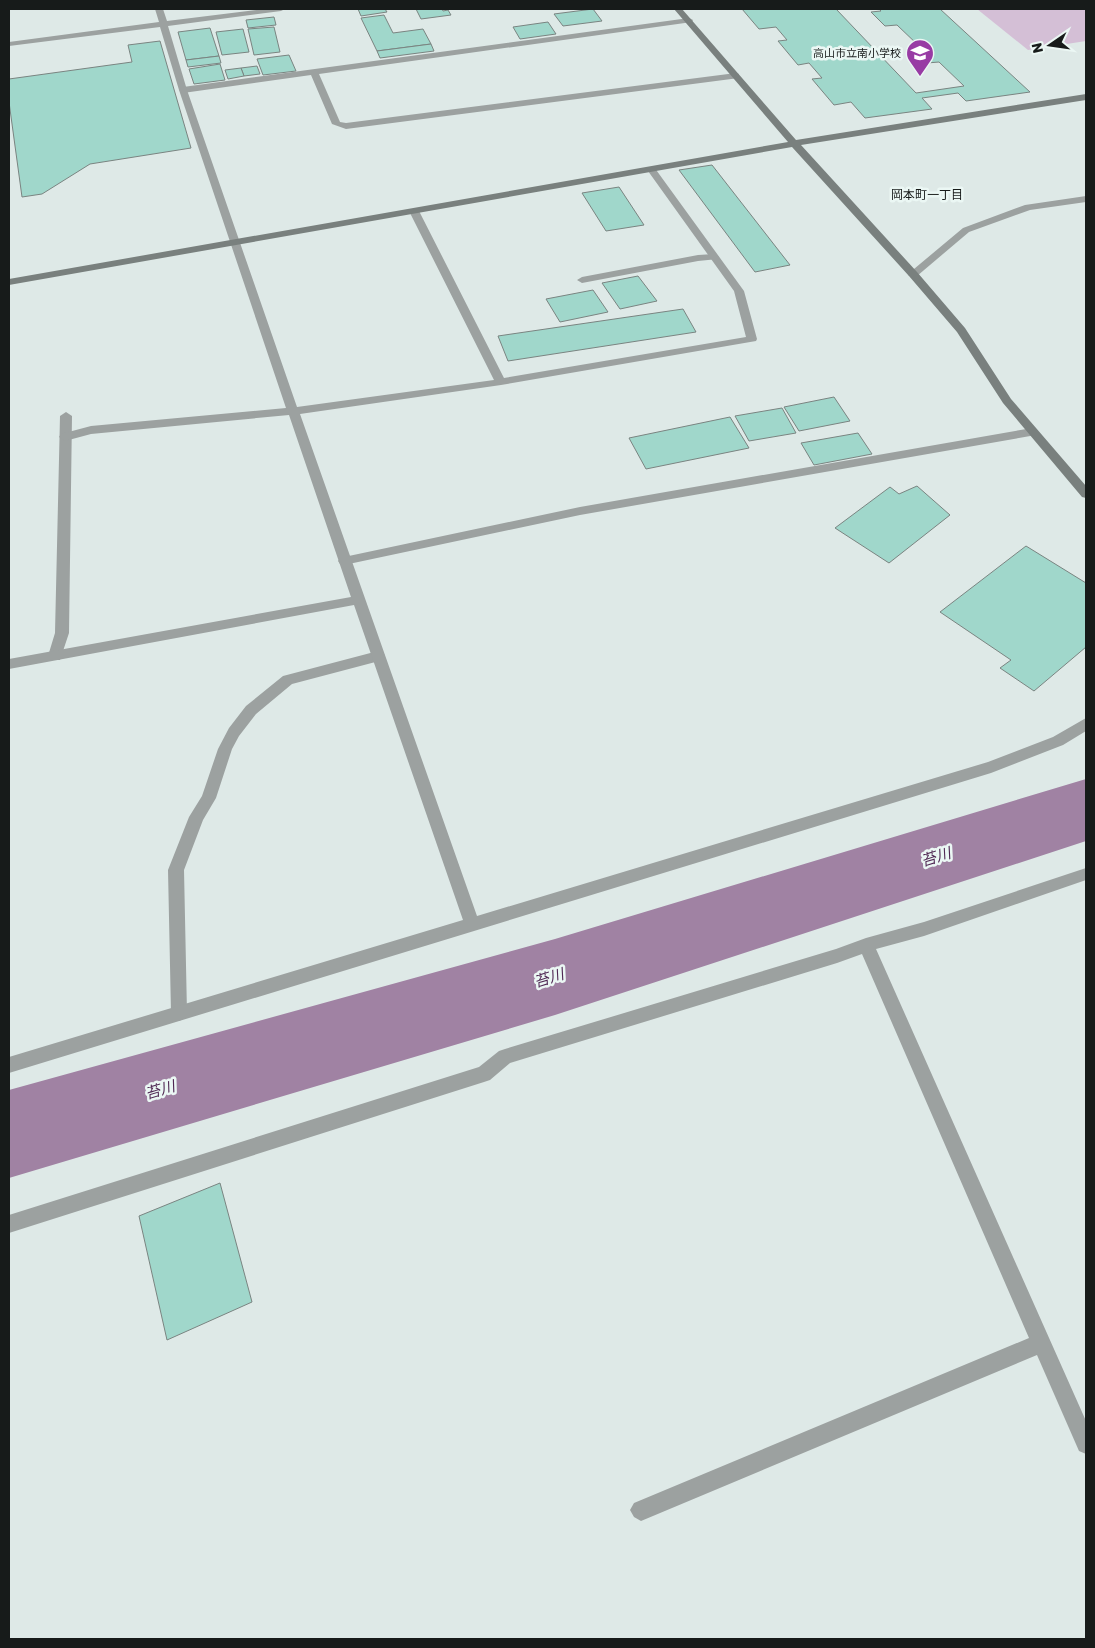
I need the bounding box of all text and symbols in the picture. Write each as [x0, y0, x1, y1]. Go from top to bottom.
north arrow [1025, 20, 1075, 70]
school or university icon: 高山市立南小学校 [905, 38, 935, 77]
text: N [1028, 41, 1047, 55]
place label: 高山市立南小学校 [813, 47, 901, 60]
district label: 岡本町一丁目 [891, 188, 963, 202]
water label: 苔川 [919, 843, 955, 870]
water label: 苔川 [532, 964, 568, 991]
water label: 苔川 [143, 1077, 179, 1103]

